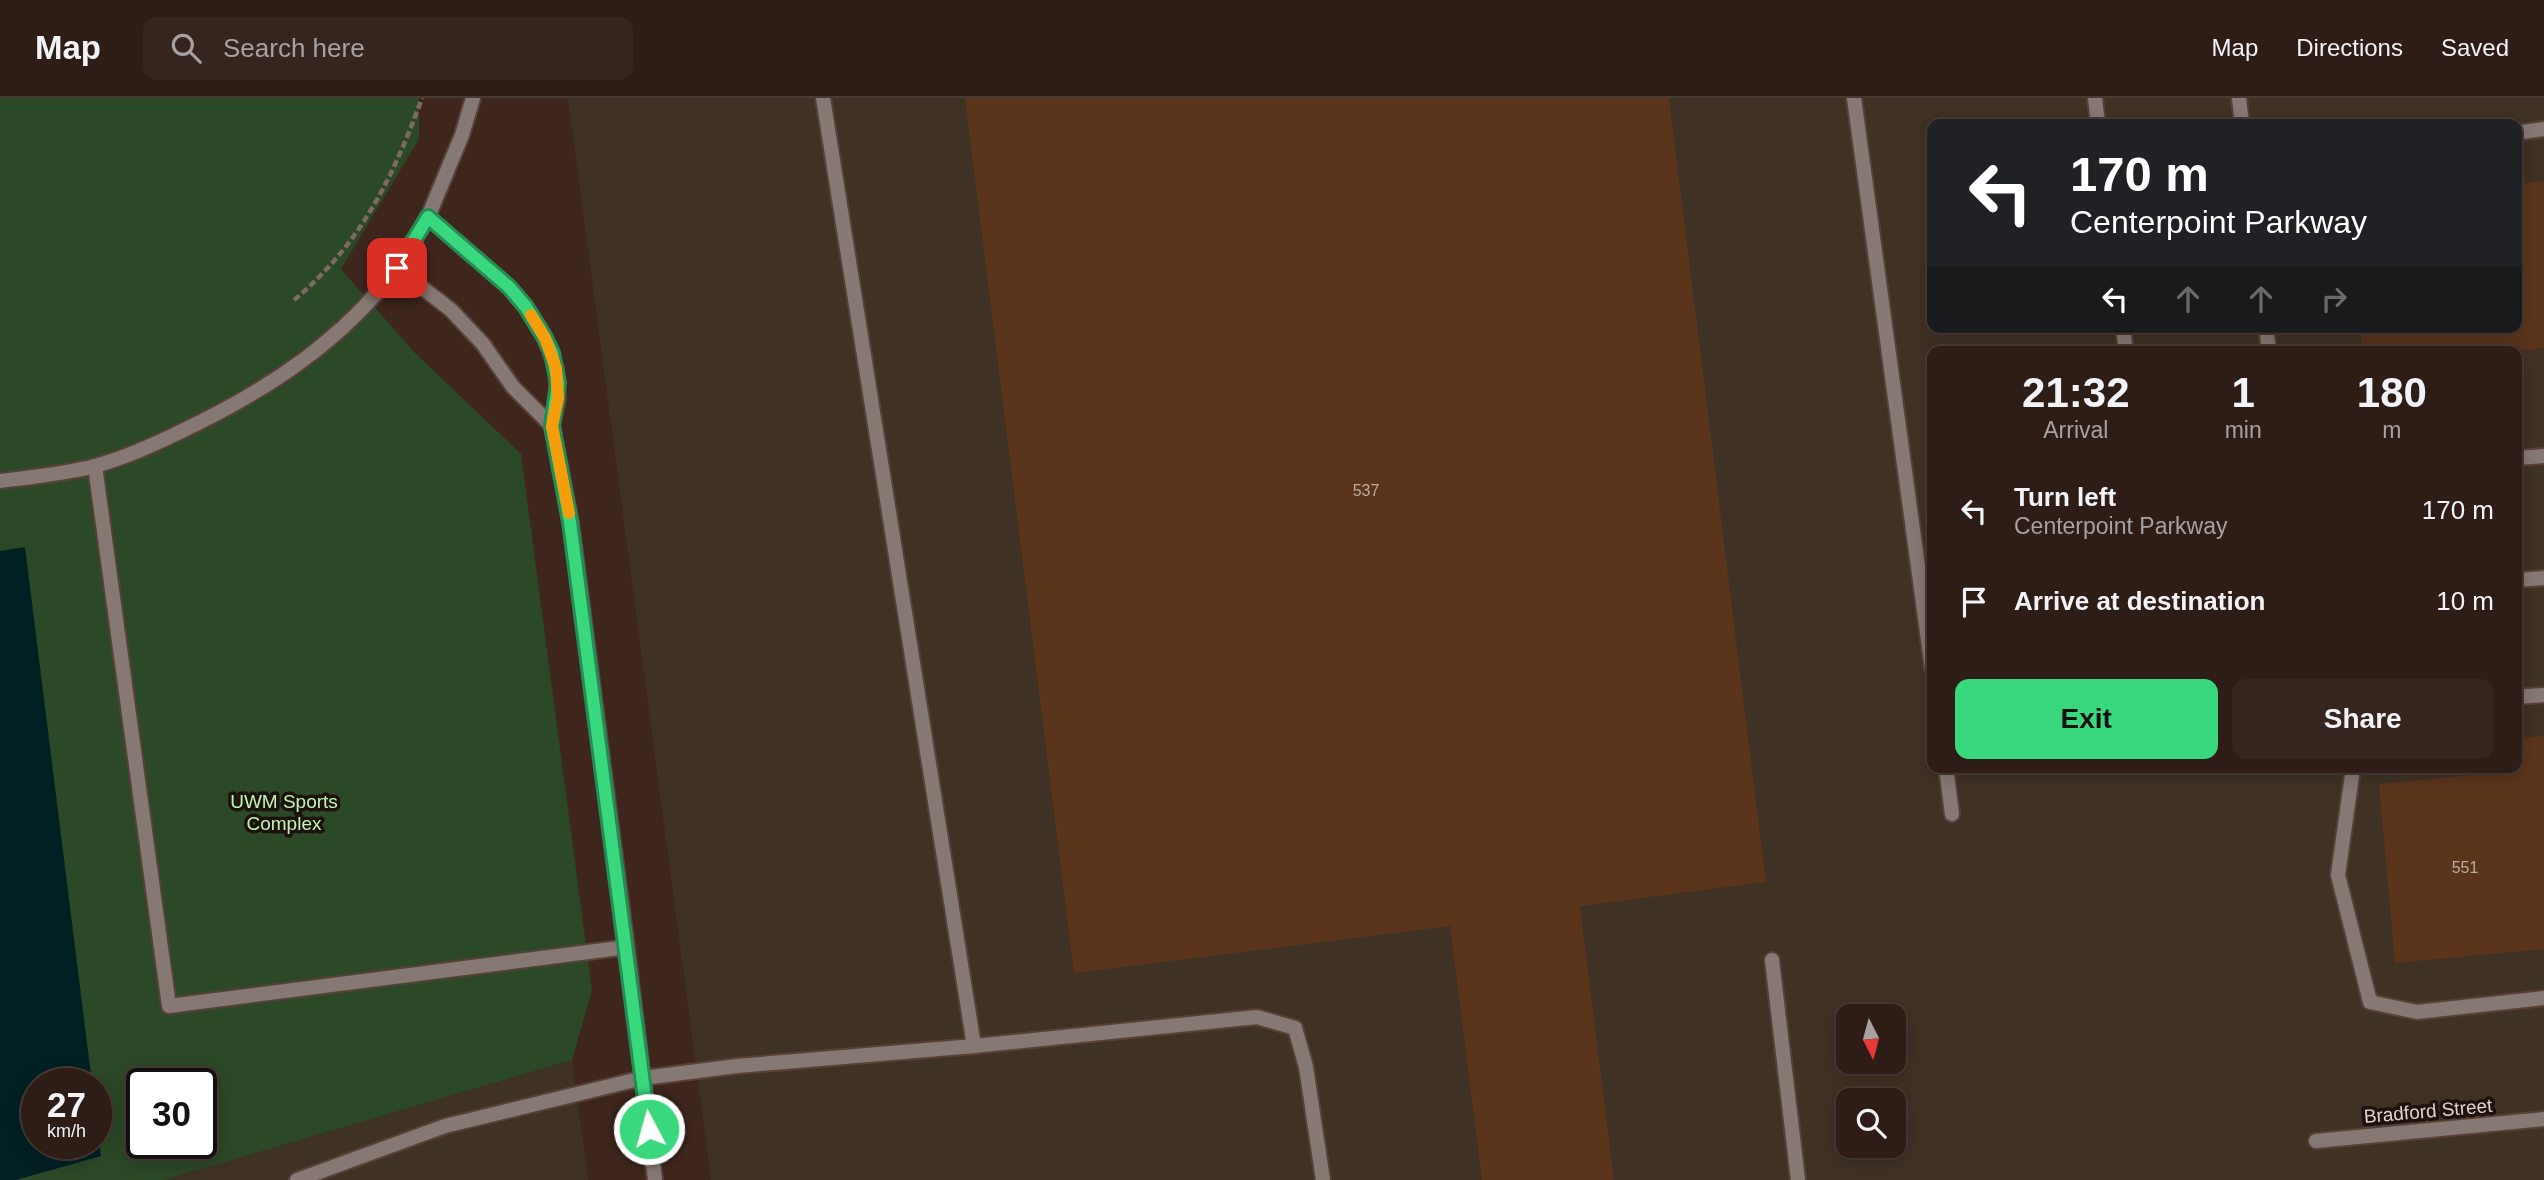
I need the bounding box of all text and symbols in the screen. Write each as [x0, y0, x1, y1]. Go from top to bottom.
search box [143, 17, 633, 80]
text: Map [35, 29, 101, 66]
icon: search [167, 29, 205, 67]
text: Search here [223, 33, 365, 63]
text: Map [2212, 34, 2258, 61]
text: Directions [2296, 34, 2403, 61]
text: Saved [2441, 34, 2509, 61]
icon: left [1955, 147, 2046, 238]
text: 170 m [2070, 147, 2209, 201]
text: Centerpoint Parkway [2070, 204, 2367, 240]
pin [367, 238, 427, 298]
icon: arrive [378, 249, 416, 287]
icon: left [2096, 280, 2134, 318]
icon: ahead [2169, 280, 2207, 318]
icon: ahead [2242, 280, 2280, 318]
icon: right [2315, 280, 2353, 318]
text: 21:32 [2022, 369, 2130, 416]
text: 1 [2231, 369, 2255, 416]
text: 180 [2357, 369, 2427, 416]
text: Arrival [2043, 417, 2108, 443]
text: min [2225, 417, 2262, 443]
text: m [2382, 417, 2401, 443]
house number: 537 [1353, 482, 1379, 499]
text: Turn left [2014, 482, 2116, 512]
icon: left [1955, 492, 1993, 530]
text: 170 m [2422, 495, 2494, 525]
text: Centerpoint Parkway [2014, 513, 2228, 539]
icon: arrive [1955, 583, 1993, 621]
text: Arrive at destination [2014, 586, 2265, 616]
text: 10 m [2436, 586, 2494, 616]
button: Exit [1955, 679, 2218, 759]
button: Share [2232, 679, 2494, 759]
park label: UWM Sports Complex [230, 791, 338, 834]
house number: 551 [2452, 859, 2478, 876]
north arrow [1836, 1004, 1906, 1074]
map controls [1836, 1004, 1906, 1158]
speed limit sign: 30 [126, 1068, 217, 1159]
text: 27 [47, 1085, 86, 1124]
button: search [1836, 1088, 1906, 1158]
position arrow [612, 1092, 686, 1166]
street label: Bradford Street [2363, 1095, 2494, 1127]
text: km/h [47, 1121, 86, 1141]

